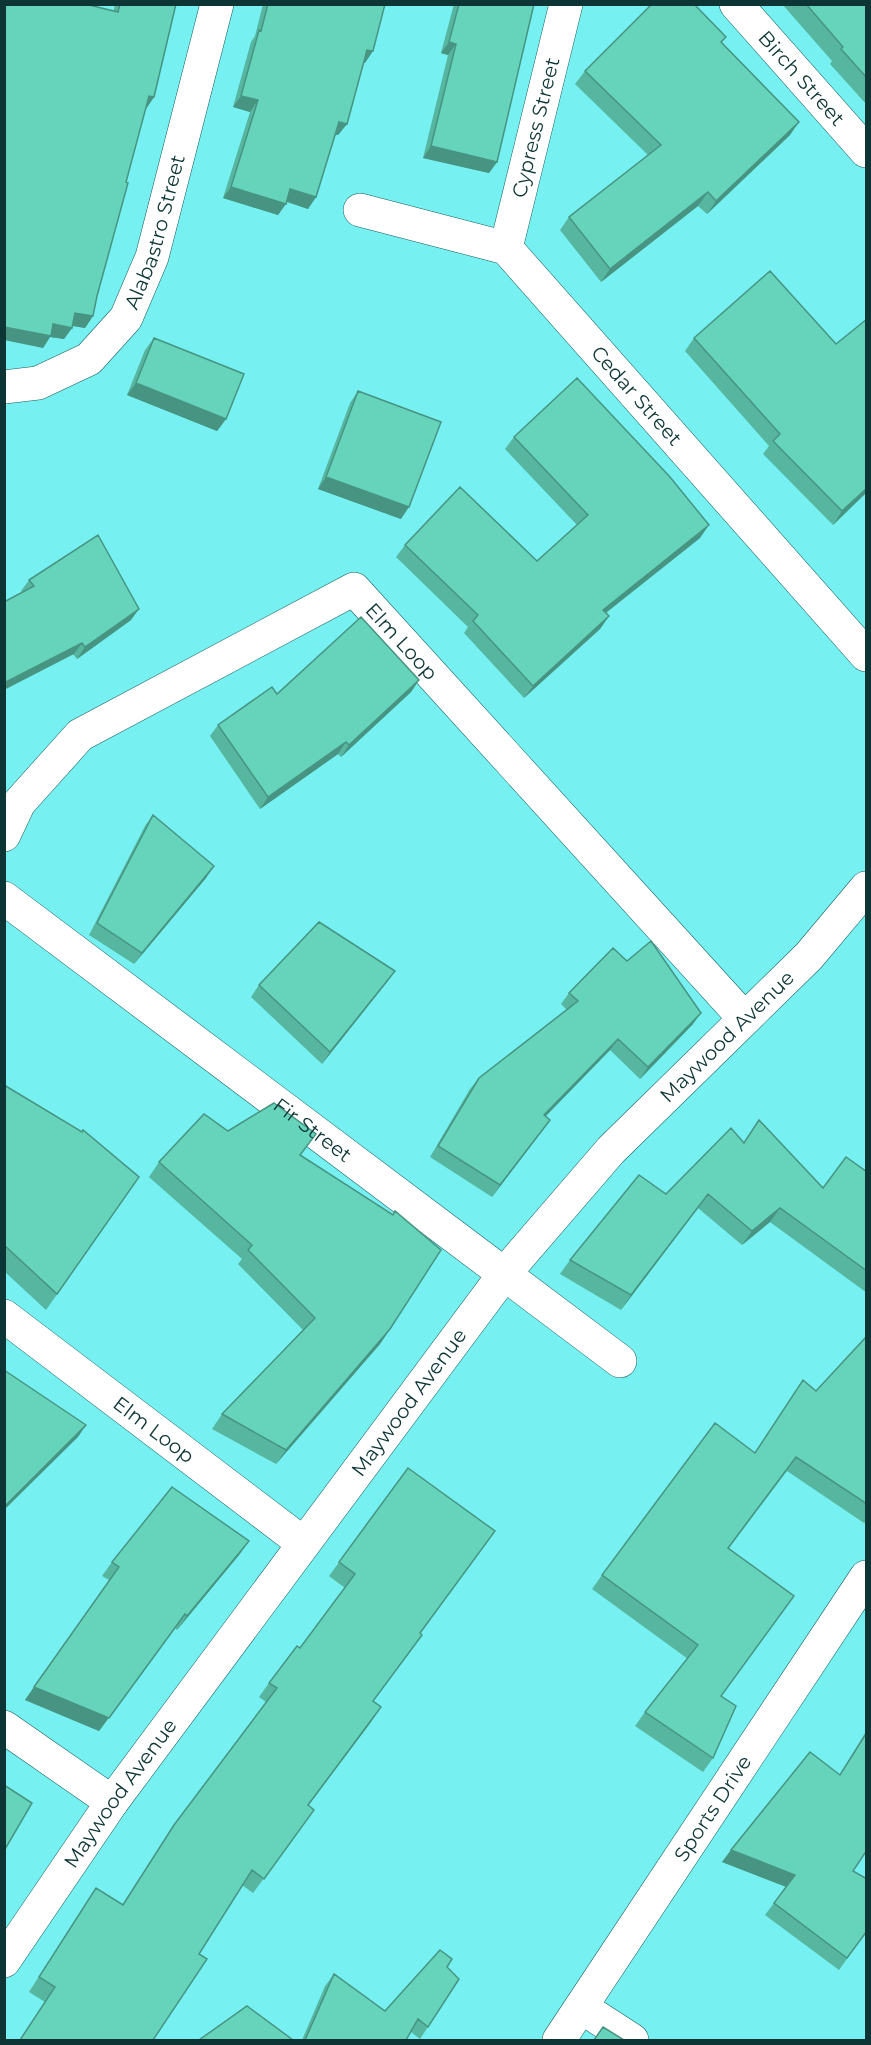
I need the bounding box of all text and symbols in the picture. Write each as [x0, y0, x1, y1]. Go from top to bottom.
street label: Birch Street [753, 26, 850, 131]
street label: Cypress Street [507, 55, 564, 200]
street label: Alabastro Street [119, 152, 190, 313]
street label: Cedar Street [586, 341, 687, 450]
street label: Elm Loop [361, 598, 443, 685]
street label: Maywood Avenue [655, 965, 799, 1107]
street label: Fir Street [269, 1093, 356, 1167]
street label: Maywood Avenue [346, 1324, 472, 1481]
street label: Elm Loop [108, 1391, 199, 1468]
street label: Maywood Avenue [59, 1714, 182, 1873]
street label: Sports Drive [669, 1751, 756, 1866]

